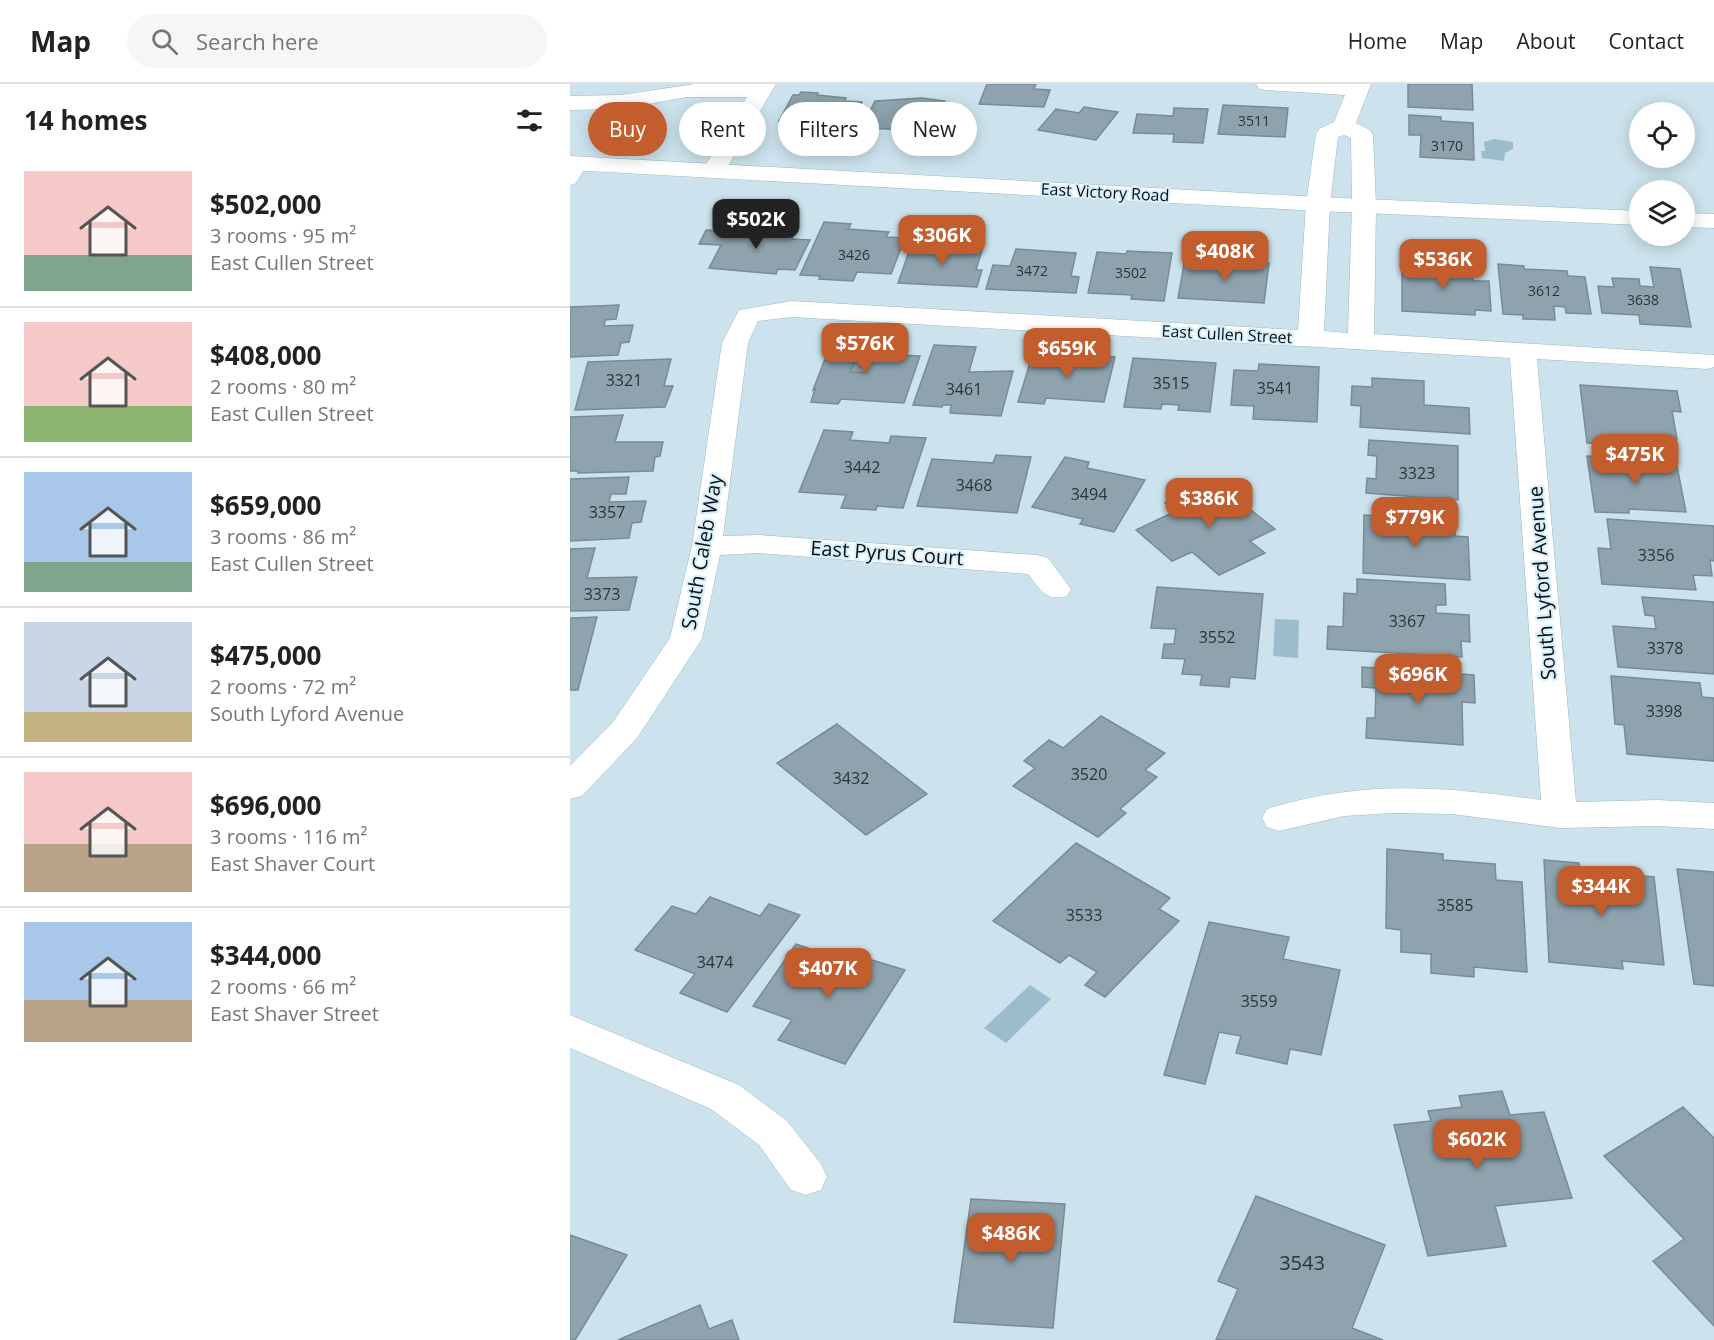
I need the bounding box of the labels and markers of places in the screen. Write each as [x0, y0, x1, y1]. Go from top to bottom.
pin: $502K [714, 199, 798, 250]
pin: $306K [900, 215, 984, 266]
pin: $408K [1183, 231, 1267, 282]
pin: $536K [1401, 239, 1485, 290]
pin: $576K [823, 323, 907, 374]
pin: $659K [1025, 328, 1109, 379]
pin: $475K [1593, 434, 1677, 485]
pin: $386K [1167, 478, 1251, 529]
pin: $779K [1373, 497, 1457, 548]
pin: $696K [1376, 654, 1460, 705]
pin: $344K [1559, 866, 1643, 917]
pin: $407K [786, 948, 870, 999]
pin: $602K [1435, 1119, 1519, 1170]
pin: $486K [969, 1213, 1053, 1264]

